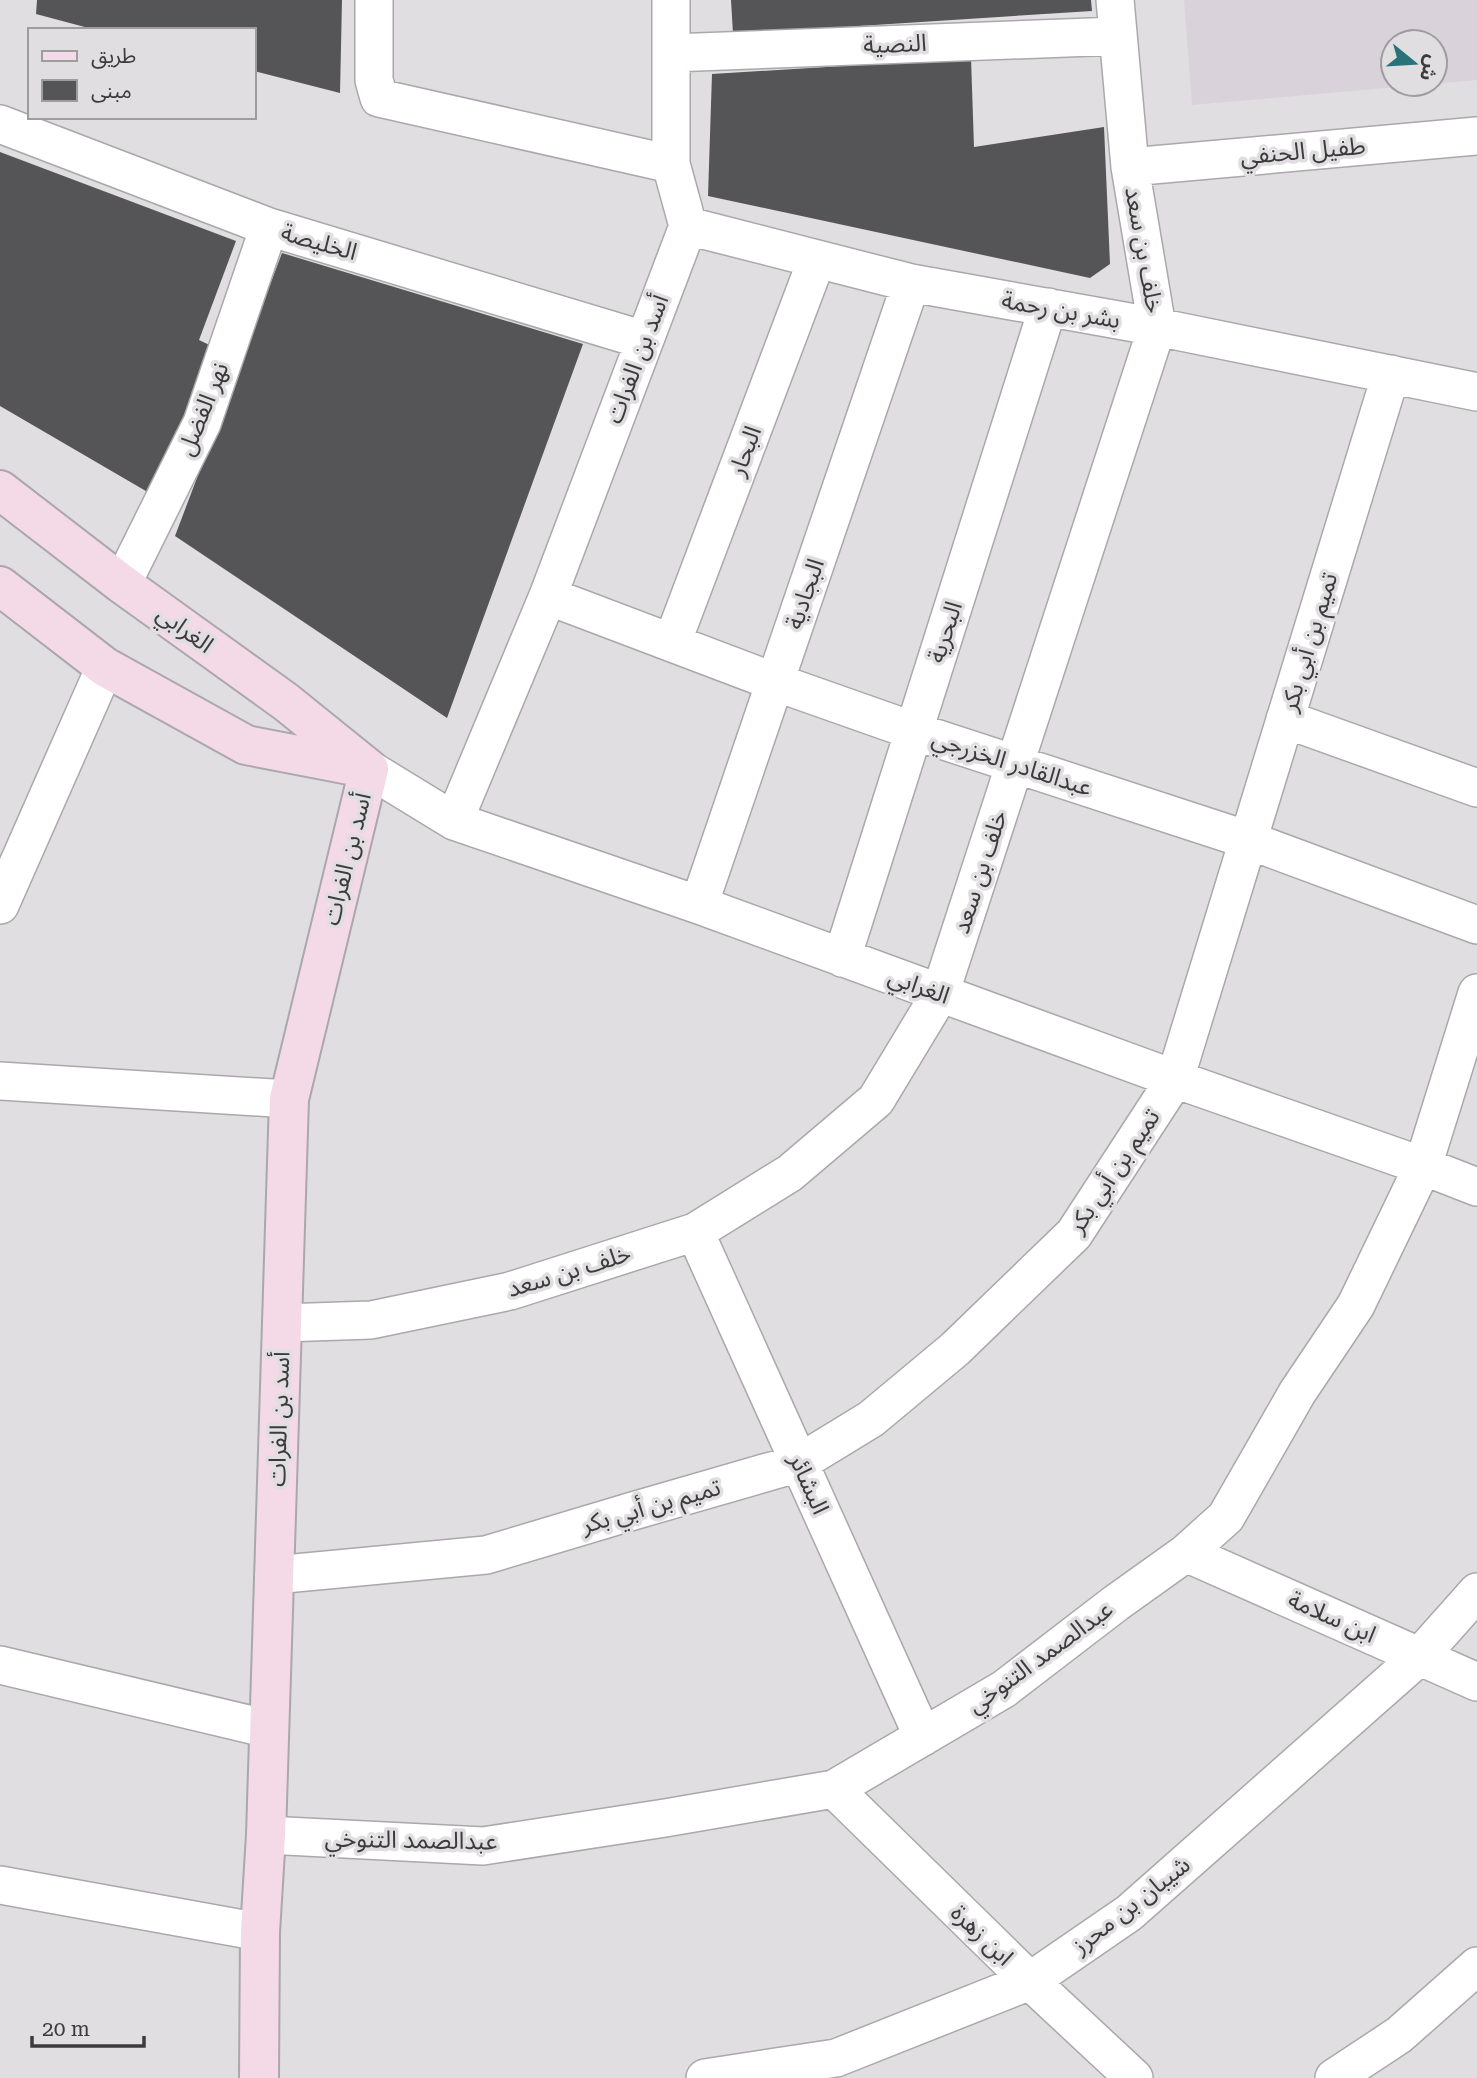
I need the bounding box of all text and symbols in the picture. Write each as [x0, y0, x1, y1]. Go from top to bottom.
legend [28, 28, 256, 119]
north arrow [1379, 28, 1449, 98]
street label: النصية [863, 29, 927, 59]
text: طريق [91, 44, 136, 69]
text: ش [1415, 52, 1445, 84]
text: مبنى [91, 79, 132, 103]
street label: طفيل الحنفي [1239, 132, 1367, 175]
street label: خلف بن سعد [1119, 185, 1169, 315]
street label: الخليصة [278, 218, 360, 266]
street label: بشر بن رحمة [999, 286, 1123, 334]
street label: أسد بن الفرات [598, 290, 674, 427]
street label: نهر الفضل [172, 358, 234, 460]
street label: البحار [722, 422, 767, 481]
street label: البجادية [780, 555, 830, 633]
street label: تميم بن أبي بكر [1272, 569, 1348, 717]
street label: البحرية [922, 598, 968, 666]
street label: الغرابي [149, 599, 219, 663]
street label: عبدالقادر الخزرجي [927, 724, 1096, 806]
street label: أسد بن الفرات [315, 789, 377, 928]
street label: خلف بن سعد [947, 807, 1013, 937]
street label: الغرابي [883, 962, 953, 1014]
street label: تميم بن أبي بكر [1060, 1103, 1170, 1242]
street label: خلف بن سعد [504, 1239, 634, 1303]
street label: أسد بن الفرات [261, 1351, 295, 1487]
street label: البشائر [783, 1448, 835, 1519]
street label: تميم بن أبي بكر [577, 1471, 725, 1544]
street label: ابن سلامة [1284, 1585, 1380, 1649]
street label: عبدالصمد التنوخي [962, 1595, 1121, 1723]
street label: عبدالصمد التنوخي [324, 1824, 498, 1860]
street label: شيبان بن محرز [1066, 1850, 1195, 1960]
street label: ابن زهرة [945, 1899, 1019, 1971]
scale bar [32, 2004, 144, 2048]
text: 20 m [42, 2017, 90, 2041]

